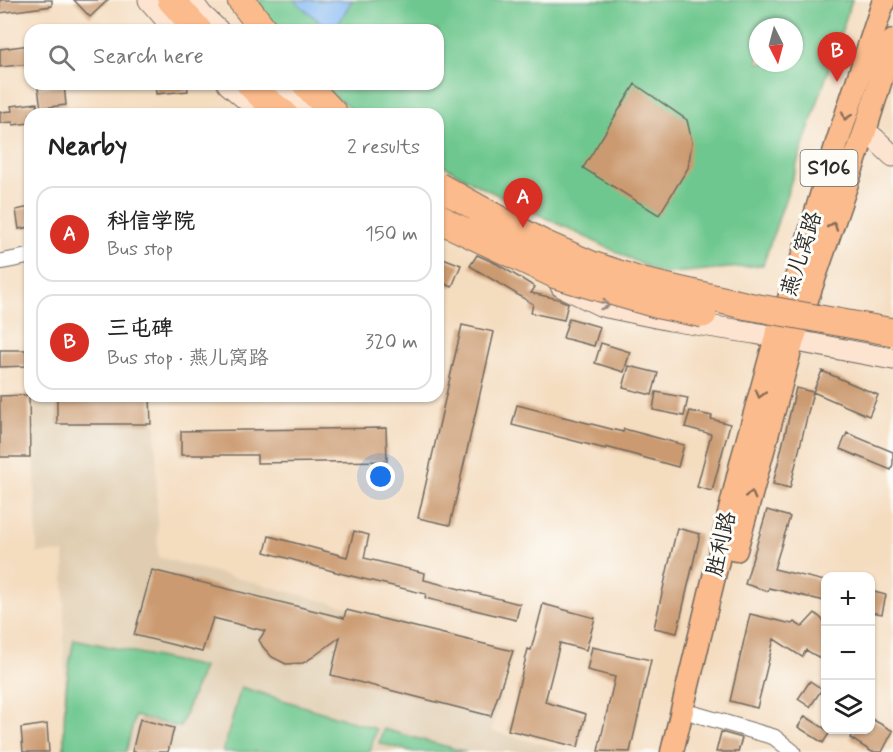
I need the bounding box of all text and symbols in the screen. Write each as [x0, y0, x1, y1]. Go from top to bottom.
north arrow [749, 18, 803, 72]
search box [24, 24, 444, 90]
pin: B [818, 32, 856, 82]
icon: search [45, 41, 78, 74]
text: Search here [93, 43, 204, 71]
one-way arrow [841, 110, 854, 121]
text: Nearby [48, 130, 127, 164]
text: 2 results [347, 134, 420, 161]
road number: S106 [800, 150, 858, 186]
pin: A [504, 178, 542, 228]
text: 科信学院 [107, 208, 195, 236]
street label: 燕儿窝路 [775, 208, 829, 300]
text: A [63, 221, 76, 248]
text: 150 m [365, 221, 418, 248]
one-way arrow [825, 221, 838, 232]
text: Bus stop [107, 236, 173, 263]
one-way arrow [599, 298, 610, 310]
text: 三屯碑 [107, 315, 173, 343]
text: B [63, 329, 76, 356]
text: 320 m [365, 329, 418, 356]
text: Bus stop · 燕儿窝路 [107, 345, 269, 372]
one-way arrow [755, 388, 767, 398]
your location [366, 462, 395, 491]
one-way arrow [744, 490, 756, 501]
street label: 胜利路 [701, 509, 743, 579]
map controls [821, 572, 875, 734]
button: + [821, 572, 875, 626]
button: − [821, 626, 875, 680]
button: layers [821, 680, 875, 734]

